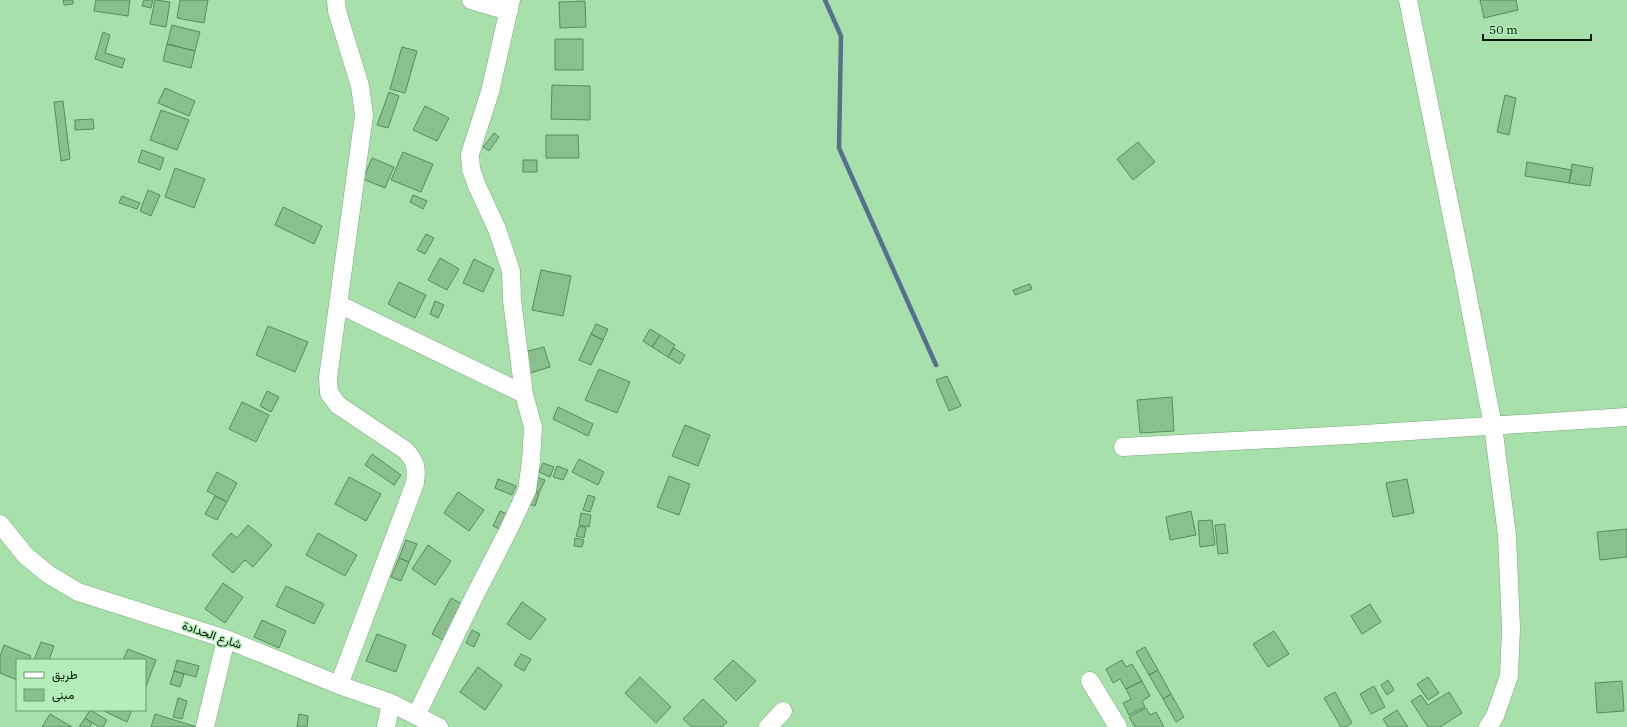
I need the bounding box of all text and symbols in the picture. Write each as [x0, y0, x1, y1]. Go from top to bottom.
scale bar [1483, 16, 1591, 42]
text: 50 m [1489, 22, 1518, 37]
street label: شارع الحدادة [180, 617, 244, 654]
legend [16, 659, 146, 711]
text: طريق [52, 667, 78, 683]
text: مبنى [52, 687, 74, 703]

